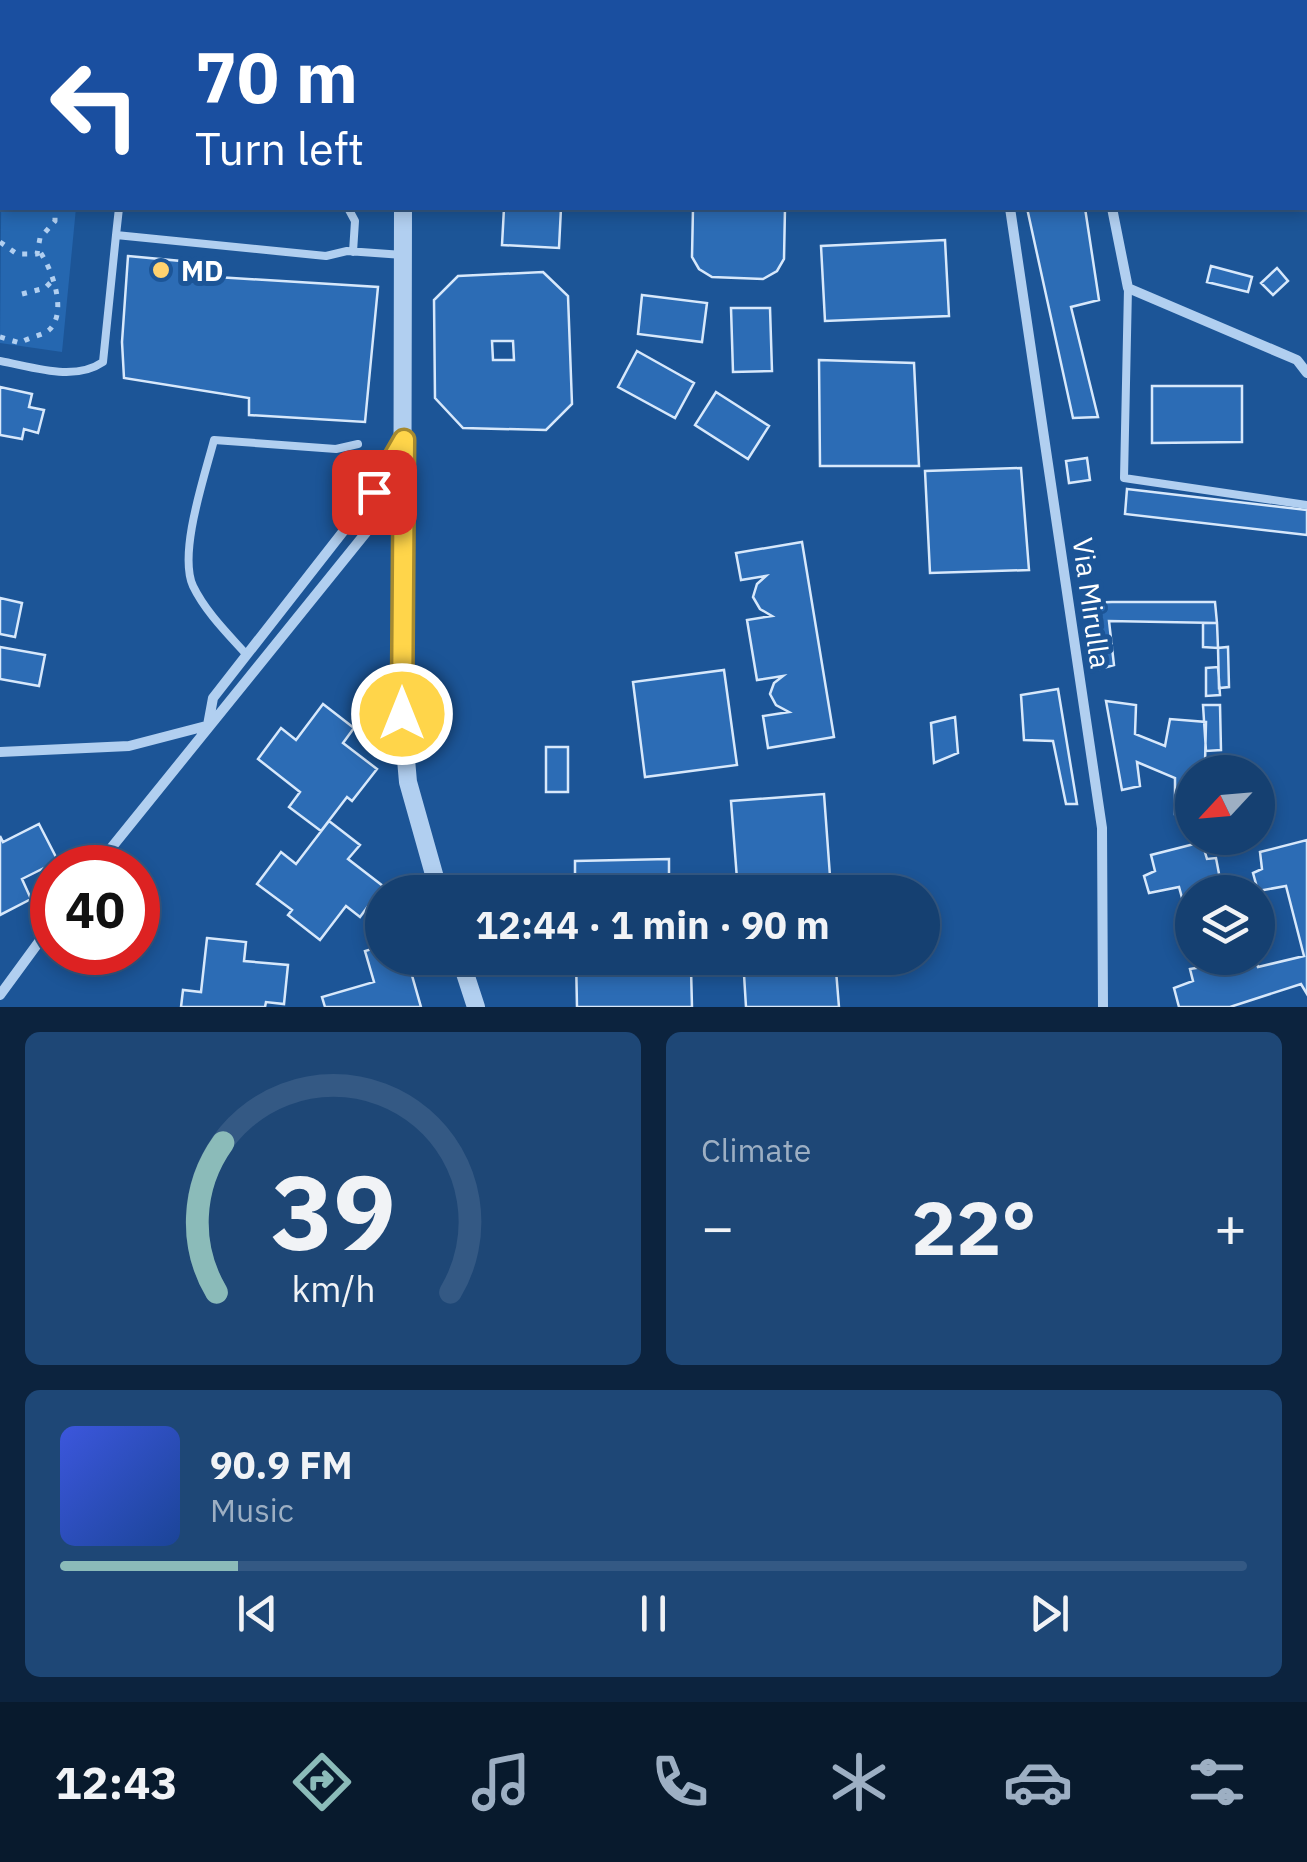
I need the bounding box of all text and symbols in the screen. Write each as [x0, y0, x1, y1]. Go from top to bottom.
text: 70 m [195, 31, 358, 122]
icon: left [30, 40, 160, 170]
text: Turn left [195, 119, 364, 177]
place label: MD [181, 252, 223, 289]
marker: MD [150, 259, 172, 281]
pin [332, 450, 417, 535]
icon: arrive [347, 465, 402, 520]
street label: Via Mirulla [1065, 535, 1119, 671]
position arrow [350, 662, 454, 766]
north arrow [1175, 755, 1275, 855]
map controls [1175, 755, 1275, 975]
speed limit sign: 40 [30, 845, 160, 975]
button: layers [1175, 875, 1275, 975]
text: 12:44 · 1 min · 90 m [475, 900, 830, 949]
text: Climate [701, 1129, 811, 1171]
text: 39 [271, 1143, 395, 1279]
text: 22° [911, 1178, 1037, 1276]
text: − [701, 1191, 734, 1262]
text: + [1214, 1191, 1247, 1262]
text: km/h [291, 1265, 375, 1312]
text: 90.9 FM [210, 1440, 353, 1489]
text: Music [210, 1489, 294, 1531]
icon: previous [230, 1586, 285, 1641]
icon: pause [626, 1586, 681, 1641]
icon: next [1022, 1586, 1077, 1641]
icon: directions [287, 1747, 357, 1817]
icon: music [466, 1747, 536, 1817]
icon: phone [645, 1747, 715, 1817]
icon: climate [824, 1747, 894, 1817]
icon: car [1003, 1747, 1073, 1817]
icon: filters [1182, 1747, 1252, 1817]
text: 12:43 [55, 1753, 177, 1811]

